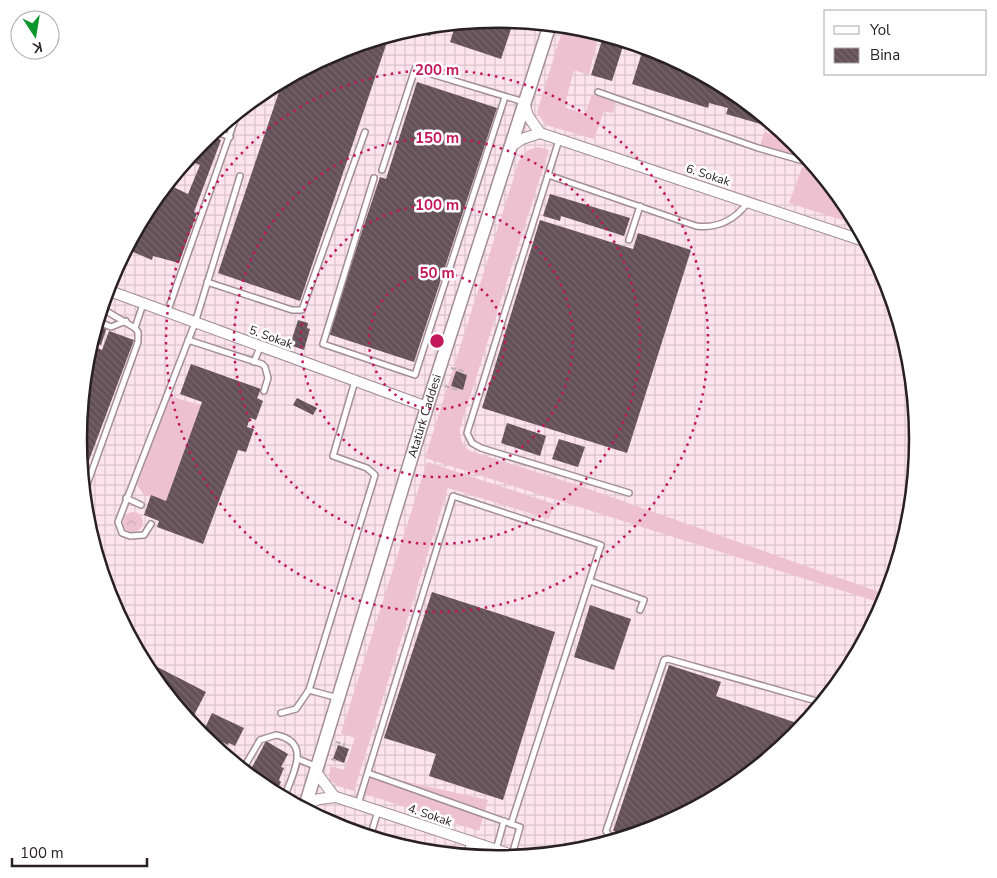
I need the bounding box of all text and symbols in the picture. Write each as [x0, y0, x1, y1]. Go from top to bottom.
north arrow [10, 10, 60, 60]
legend [824, 10, 987, 75]
text: Yol [869, 20, 891, 40]
text: K [30, 37, 44, 58]
text: Bina [870, 45, 900, 65]
text: 200 m [415, 60, 459, 80]
text: 150 m [415, 128, 459, 148]
street label: 6. Sokak [684, 160, 733, 190]
text: 100 m [415, 195, 459, 215]
text: 50 m [419, 263, 455, 283]
street label: 5. Sokak [247, 322, 296, 353]
centre of rings [428, 332, 446, 350]
street label: Atatürk Caddesi [404, 372, 445, 460]
street label: 4. Sokak [406, 800, 455, 830]
scale bar [12, 836, 148, 868]
text: 100 m [20, 843, 64, 863]

